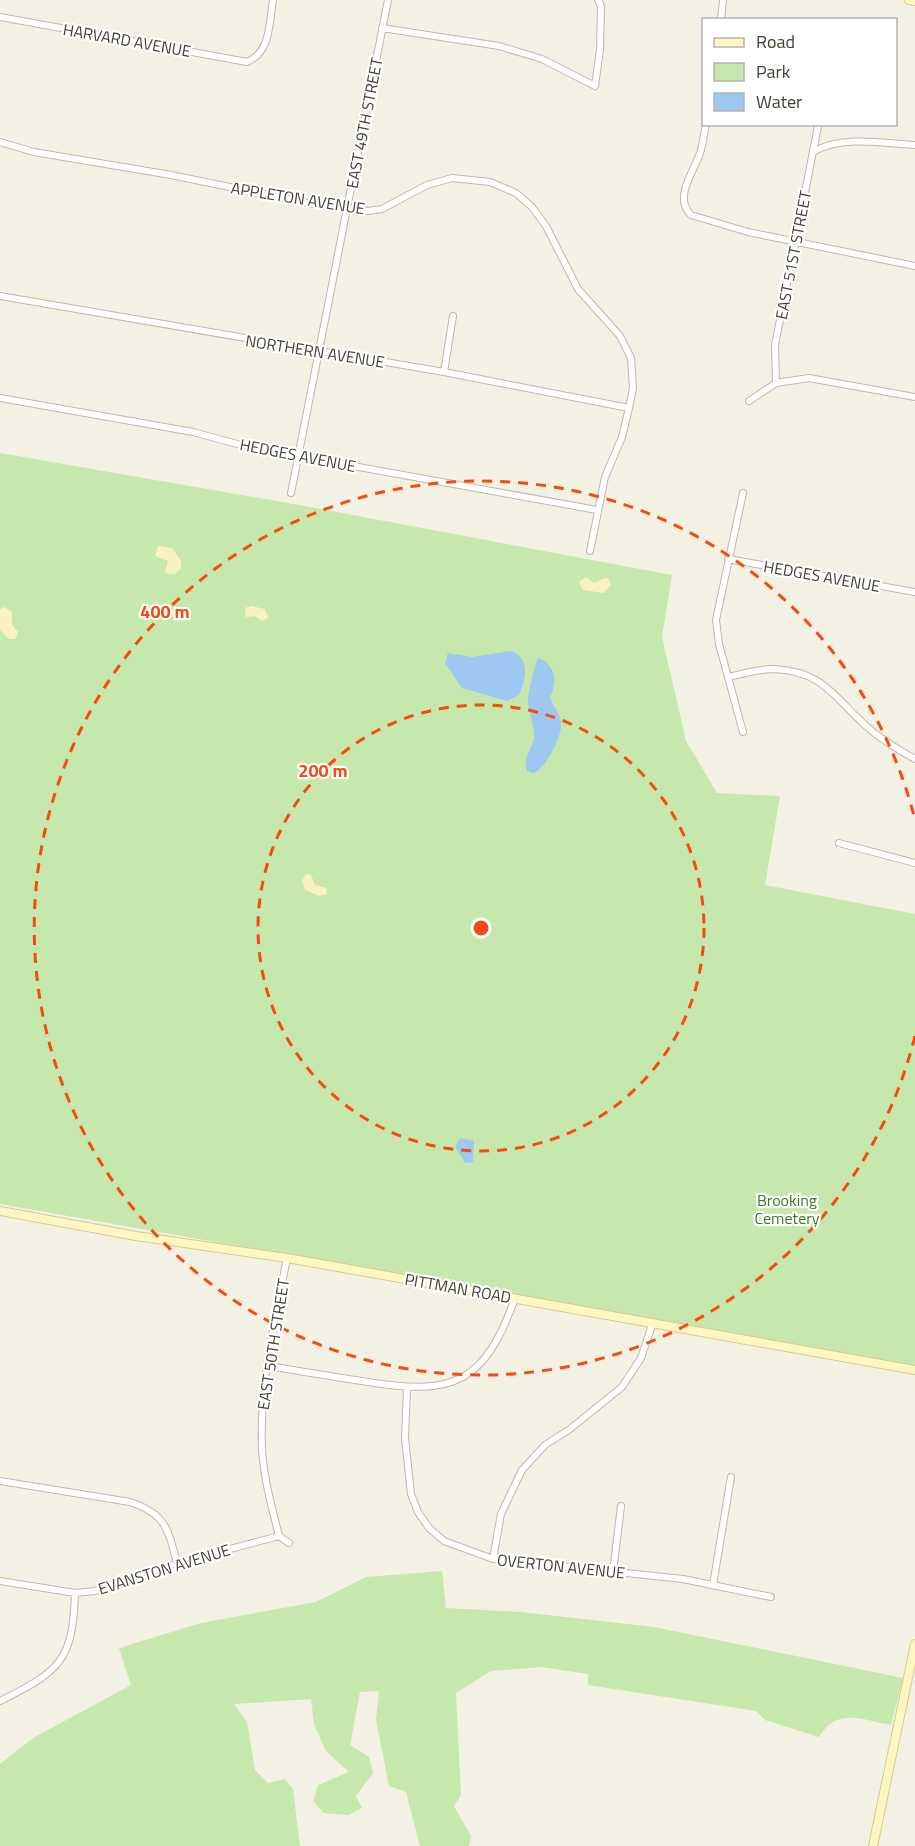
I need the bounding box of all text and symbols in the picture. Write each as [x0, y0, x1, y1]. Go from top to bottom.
street label: HARVARD AVENUE [61, 17, 193, 63]
legend [702, 18, 897, 126]
text: Road [756, 28, 795, 55]
street label: EAST 49TH STREET [340, 55, 389, 190]
text: Park [756, 58, 791, 85]
text: Water [756, 88, 802, 115]
street label: APPLETON AVENUE [229, 176, 367, 220]
street label: EAST 51ST STREET [769, 188, 817, 321]
street label: NORTHERN AVENUE [244, 328, 386, 374]
street label: HEDGES AVENUE [238, 432, 358, 478]
street label: HEDGES AVENUE [762, 554, 882, 598]
text: 400 m [140, 598, 190, 625]
text: 200 m [298, 757, 348, 784]
centre of rings [471, 918, 491, 938]
park label: Brooking Cemetery [755, 1188, 820, 1230]
street label: PITTMAN ROAD [403, 1267, 513, 1309]
street label: EAST 50TH STREET [251, 1276, 295, 1411]
street label: EVANSTON AVENUE [95, 1537, 233, 1600]
street label: OVERTON AVENUE [496, 1547, 626, 1585]

